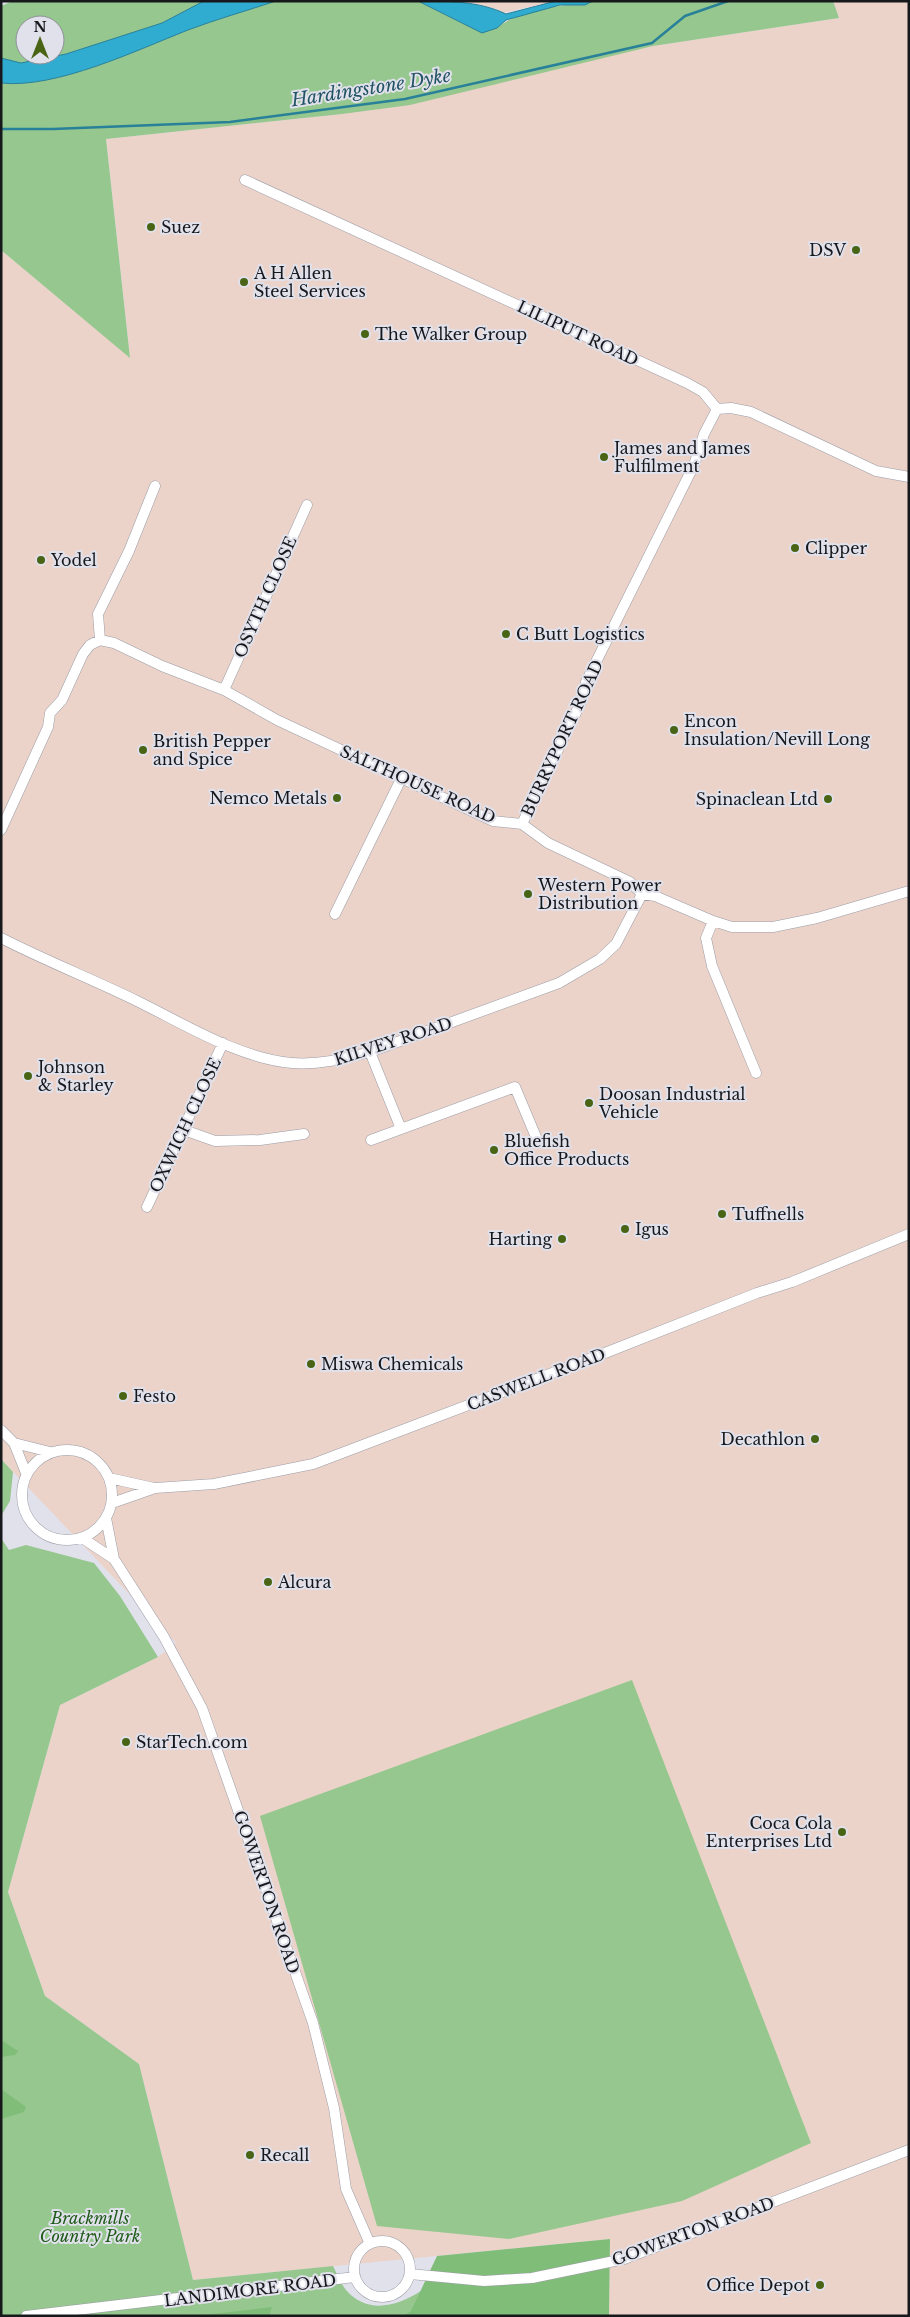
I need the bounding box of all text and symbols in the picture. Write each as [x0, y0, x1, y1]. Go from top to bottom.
north arrow [15, 15, 65, 65]
text: N [33, 18, 47, 36]
water label: Hardingstone Dyke [289, 65, 452, 112]
place label: Suez [161, 217, 200, 237]
marker: Suez [145, 221, 157, 233]
place label: DSV [809, 240, 846, 260]
marker: DSV [850, 244, 862, 256]
place label: A H Allen Steel Services [253, 263, 366, 301]
marker: A H Allen Steel Services [238, 276, 250, 288]
street label: LILIPUT ROAD [514, 296, 642, 370]
place label: The Walker Group [375, 324, 527, 344]
marker: The Walker Group [359, 328, 371, 340]
place label: James and James Fulfilment [612, 438, 750, 476]
marker: James and James Fulfilment [598, 451, 610, 463]
street label: OSYTH CLOSE [229, 533, 301, 661]
place label: Clipper [805, 538, 867, 558]
marker: Clipper [789, 542, 801, 554]
place label: Yodel [50, 550, 97, 570]
marker: Yodel [35, 554, 47, 566]
place label: C Butt Logistics [516, 624, 645, 644]
marker: C Butt Logistics [500, 628, 512, 640]
street label: BURRYPORT ROAD [517, 656, 607, 820]
place label: Encon Insulation/Nevill Long [684, 711, 870, 749]
marker: Encon Insulation/Nevill Long [668, 724, 680, 736]
place label: British Pepper and Spice [153, 731, 271, 769]
street label: SALTHOUSE ROAD [337, 741, 499, 827]
marker: British Pepper and Spice [137, 744, 149, 756]
place label: Nemco Metals [209, 788, 327, 808]
place label: Spinaclean Ltd [696, 789, 818, 809]
marker: Nemco Metals [331, 792, 343, 804]
marker: Spinaclean Ltd [822, 793, 834, 805]
place label: Western Power Distribution [537, 875, 662, 913]
marker: Western Power Distribution [522, 888, 534, 900]
street label: KILVEY ROAD [332, 1013, 454, 1069]
street label: OXWICH CLOSE [145, 1054, 225, 1196]
place label: Johnson & Starley [36, 1057, 115, 1095]
marker: Johnson & Starley [22, 1070, 34, 1082]
place label: Doosan Industrial Vehicle [598, 1084, 745, 1122]
marker: Doosan Industrial Vehicle [583, 1097, 595, 1109]
place label: Bluefish Office Products [504, 1131, 629, 1169]
marker: Bluefish Office Products [488, 1144, 500, 1156]
place label: Tuffnells [732, 1204, 804, 1224]
marker: Tuffnells [716, 1208, 728, 1220]
place label: Igus [635, 1219, 669, 1239]
marker: Igus [619, 1223, 631, 1235]
place label: Harting [489, 1229, 552, 1249]
marker: Harting [556, 1233, 568, 1245]
street label: CASWELL ROAD [464, 1343, 608, 1415]
place label: Miswa Chemicals [321, 1354, 463, 1374]
marker: Miswa Chemicals [305, 1358, 317, 1370]
place label: Festo [133, 1386, 176, 1406]
marker: Festo [117, 1390, 129, 1402]
place label: Decathlon [721, 1429, 805, 1449]
marker: Decathlon [809, 1433, 821, 1445]
place label: Alcura [277, 1572, 331, 1592]
marker: Alcura [262, 1576, 274, 1588]
place label: StarTech.com [136, 1732, 248, 1752]
marker: StarTech.com [120, 1736, 132, 1748]
street label: GOWERTON ROAD [230, 1808, 304, 1976]
place label: Coca Cola Enterprises Ltd [706, 1813, 832, 1851]
marker: Coca Cola Enterprises Ltd [836, 1826, 848, 1838]
place label: Recall [260, 2145, 310, 2165]
marker: Recall [244, 2149, 256, 2161]
street label: GOWERTON ROAD [609, 2192, 777, 2270]
park label: Brackmills Country Park [40, 2208, 140, 2246]
street label: LANDIMORE ROAD [163, 2270, 337, 2310]
place label: Office Depot [706, 2275, 810, 2295]
marker: Office Depot [814, 2279, 826, 2291]

